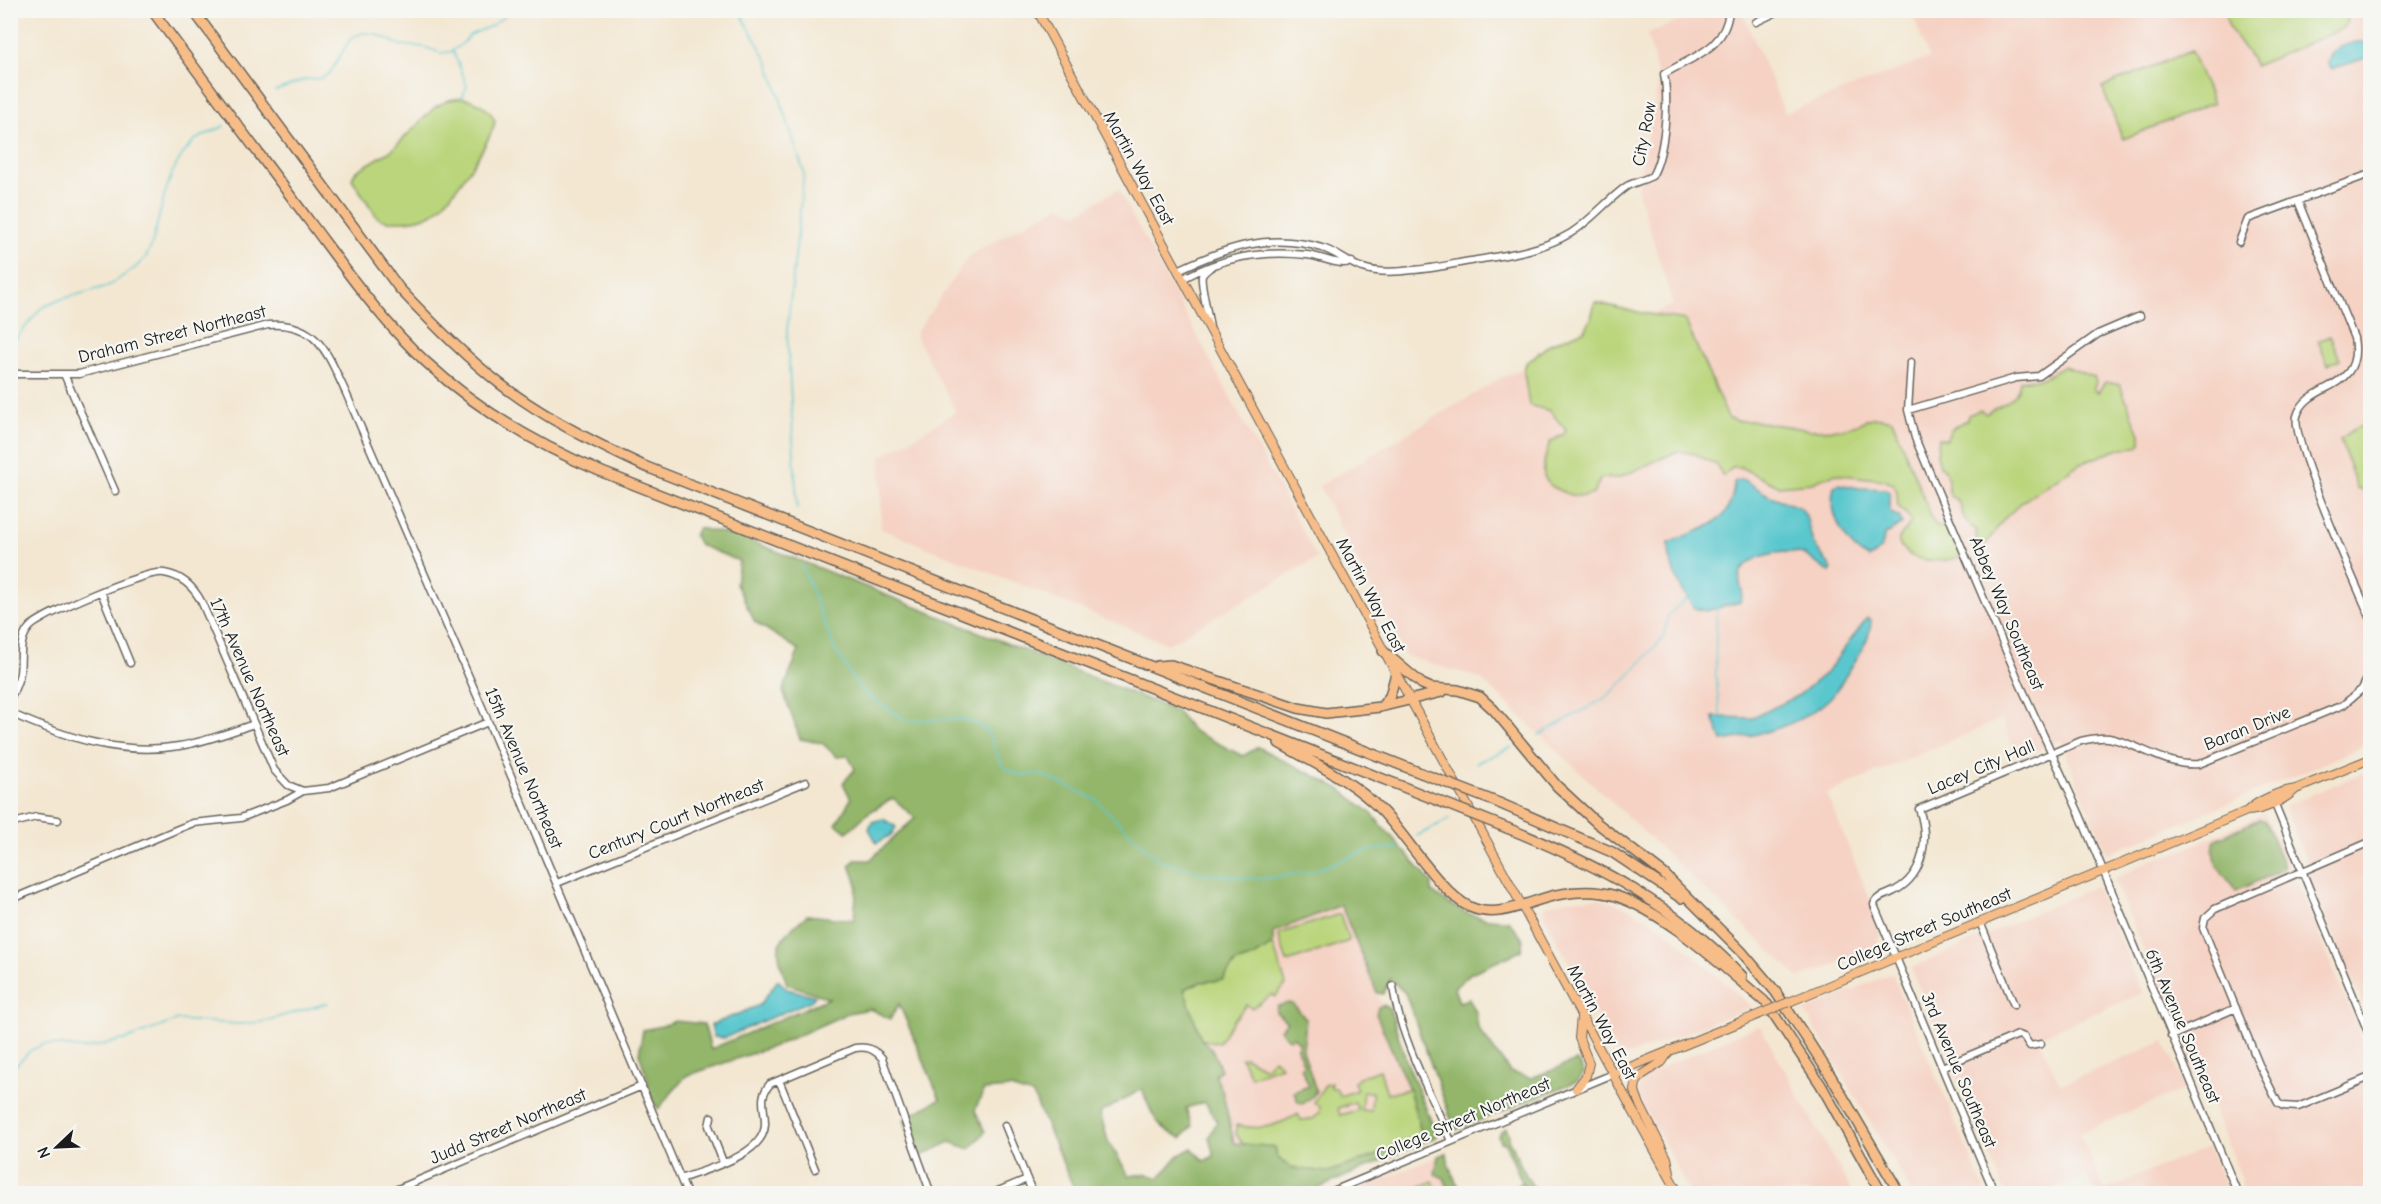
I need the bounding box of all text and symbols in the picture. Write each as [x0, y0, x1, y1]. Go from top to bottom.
street label: City Row [1628, 100, 1661, 168]
street label: Martin Way East [1099, 108, 1179, 230]
street label: Draham Street Northeast [76, 301, 269, 368]
street label: Abbey Way Southeast [1965, 533, 2049, 694]
street label: Martin Way East [1331, 534, 1410, 657]
street label: 17th Avenue Northeast [205, 595, 294, 761]
street label: 15th Avenue Northeast [480, 685, 567, 853]
street label: Baran Drive [2201, 702, 2293, 755]
street label: Lacey City Hall [1925, 735, 2038, 799]
street label: Century Court Northeast [585, 774, 768, 864]
street label: College Street Southeast [1834, 883, 2015, 976]
street label: 6th Avenue Southeast [2140, 946, 2225, 1107]
street label: Martin Way East [1562, 961, 1641, 1084]
street label: 3rd Avenue Southeast [1916, 989, 2001, 1152]
street label: College Street Northeast [1373, 1073, 1554, 1166]
street label: Judd Street Northeast [427, 1084, 590, 1169]
north arrow [27, 1117, 87, 1177]
text: N [34, 1144, 54, 1161]

